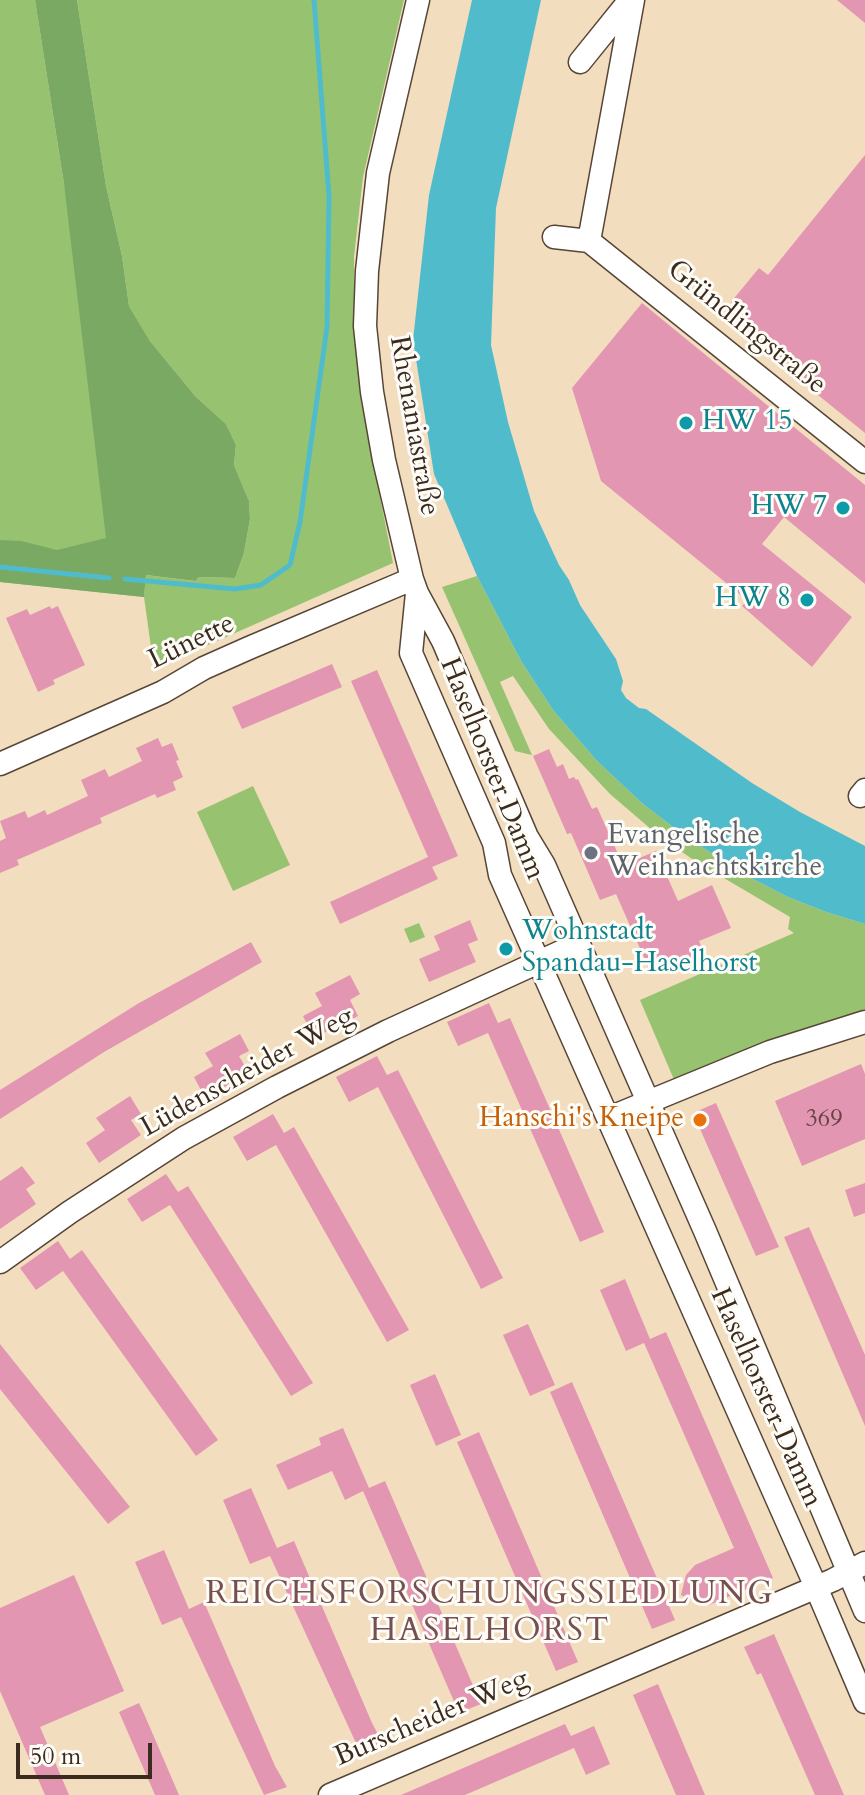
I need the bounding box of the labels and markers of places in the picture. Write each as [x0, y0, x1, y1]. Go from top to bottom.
place label: HW 15 [702, 406, 793, 440]
marker: HW 15 [677, 414, 695, 432]
place label: HW 7 [751, 491, 827, 525]
marker: HW 7 [834, 499, 852, 517]
place label: HW 8 [715, 583, 791, 617]
marker: HW 8 [798, 591, 816, 609]
place label: Evangelische Weihnachtskirche [607, 820, 822, 886]
marker: Evangelische Weihnachtskirche [582, 844, 600, 862]
place label: Wohnstadt Spandau-Haselhorst [522, 916, 757, 982]
marker: Wohnstadt Spandau-Haselhorst [497, 940, 515, 958]
place label: Hanschi's Kneipe [479, 1103, 684, 1137]
marker: Hanschi's Kneipe [691, 1111, 709, 1129]

